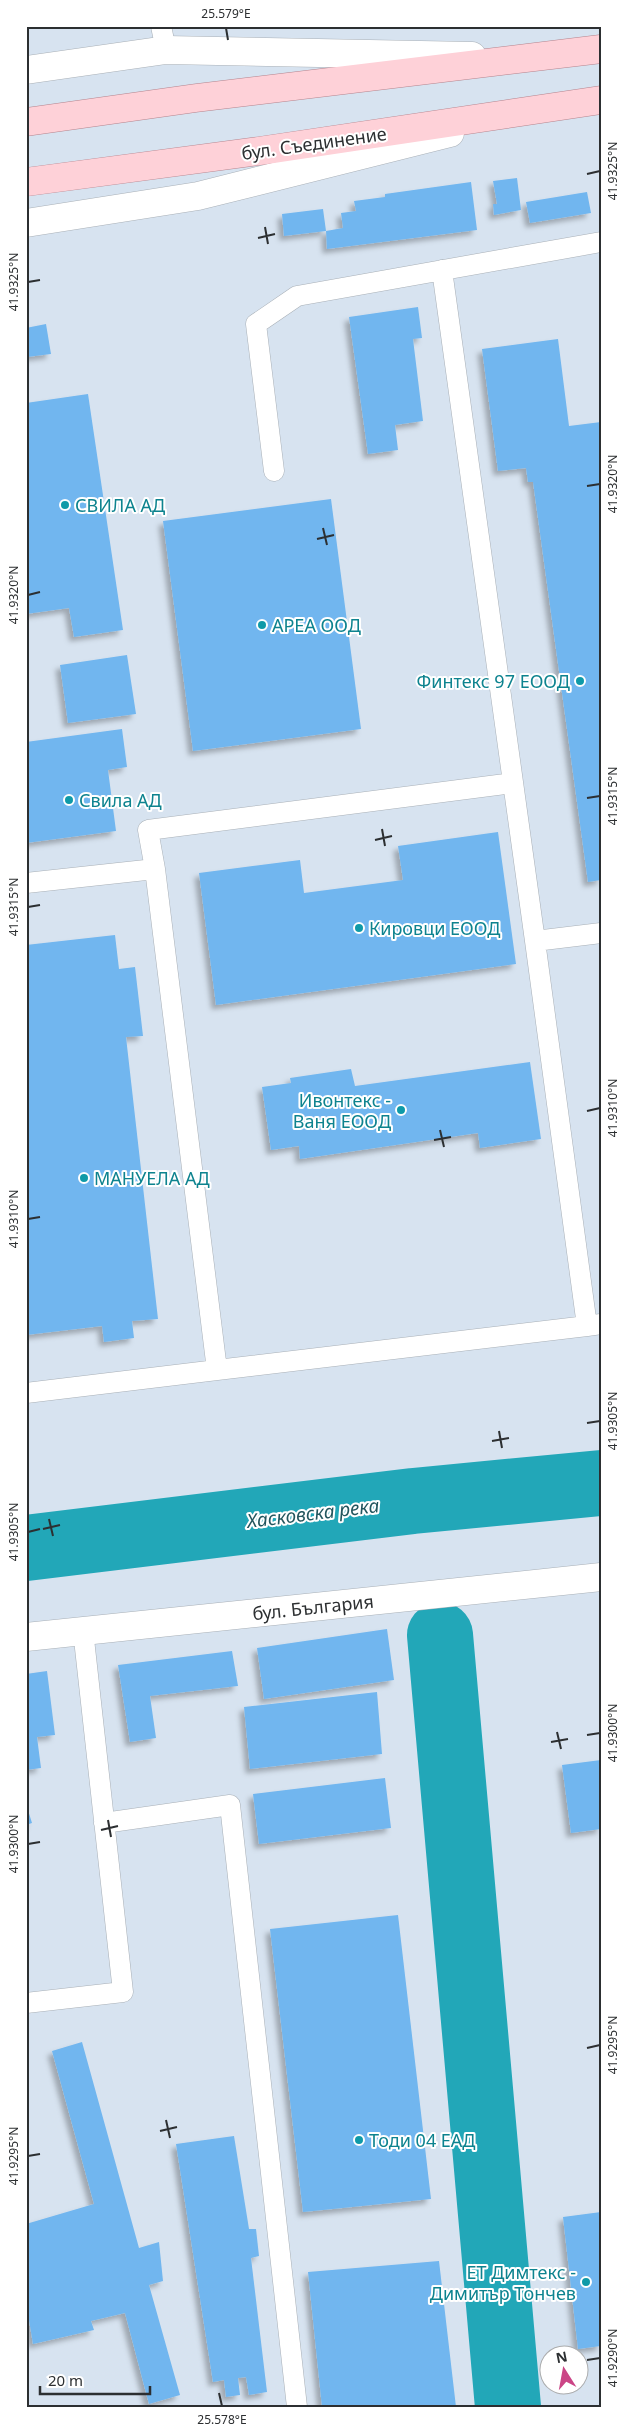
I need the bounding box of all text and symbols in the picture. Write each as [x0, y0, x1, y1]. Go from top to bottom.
text: 25.579°E [201, 5, 251, 22]
street label: бул. Съединение [240, 121, 388, 165]
text: 41.9325°N [604, 142, 621, 200]
text: 41.9325°N [5, 253, 22, 311]
text: 41.9320°N [604, 455, 621, 513]
place label: СВИЛА АД [75, 493, 165, 517]
marker: СВИЛА АД [59, 499, 71, 511]
text: 41.9320°N [5, 566, 22, 624]
place label: АРЕА ООД [272, 613, 361, 637]
marker: АРЕА ООД [256, 619, 268, 631]
place label: Финтекс 97 ЕООД [417, 669, 570, 693]
marker: Финтекс 97 ЕООД [574, 675, 586, 687]
text: 41.9315°N [604, 767, 621, 825]
place label: Свила АД [79, 788, 162, 812]
marker: Свила АД [63, 794, 75, 806]
text: 41.9315°N [5, 878, 22, 936]
place label: Кировци ЕООД [369, 916, 500, 940]
marker: Кировци ЕООД [353, 922, 365, 934]
text: 41.9310°N [604, 1079, 621, 1137]
place label: Ивонтекс - Ваня ЕООД [293, 1088, 391, 1133]
marker: Ивонтекс - Ваня ЕООД [395, 1104, 407, 1116]
place label: МАНУЕЛА АД [94, 1166, 210, 1190]
marker: МАНУЕЛА АД [78, 1172, 90, 1184]
text: 41.9310°N [5, 1190, 22, 1248]
text: 41.9305°N [604, 1392, 621, 1450]
water label: Хасковска река [244, 1492, 381, 1534]
text: 41.9305°N [5, 1503, 22, 1561]
street label: бул. България [251, 1589, 375, 1625]
text: 41.9300°N [604, 1704, 621, 1762]
text: 41.9300°N [5, 1815, 22, 1873]
text: 41.9295°N [604, 2016, 621, 2074]
text: 41.9295°N [5, 2127, 22, 2185]
place label: Тоди 04 ЕАД [369, 2128, 475, 2152]
marker: Тоди 04 ЕАД [353, 2134, 365, 2146]
place label: ЕТ Димтекс - Димитър Тончев [430, 2260, 576, 2305]
marker: ЕТ Димтекс - Димитър Тончев [580, 2276, 592, 2288]
text: 41.9290°N [604, 2329, 621, 2387]
north arrow [540, 2346, 590, 2396]
text: N [554, 2346, 569, 2367]
scale bar [40, 2363, 150, 2395]
text: 20 m [48, 2370, 83, 2390]
text: 25.578°E [197, 2411, 247, 2428]

